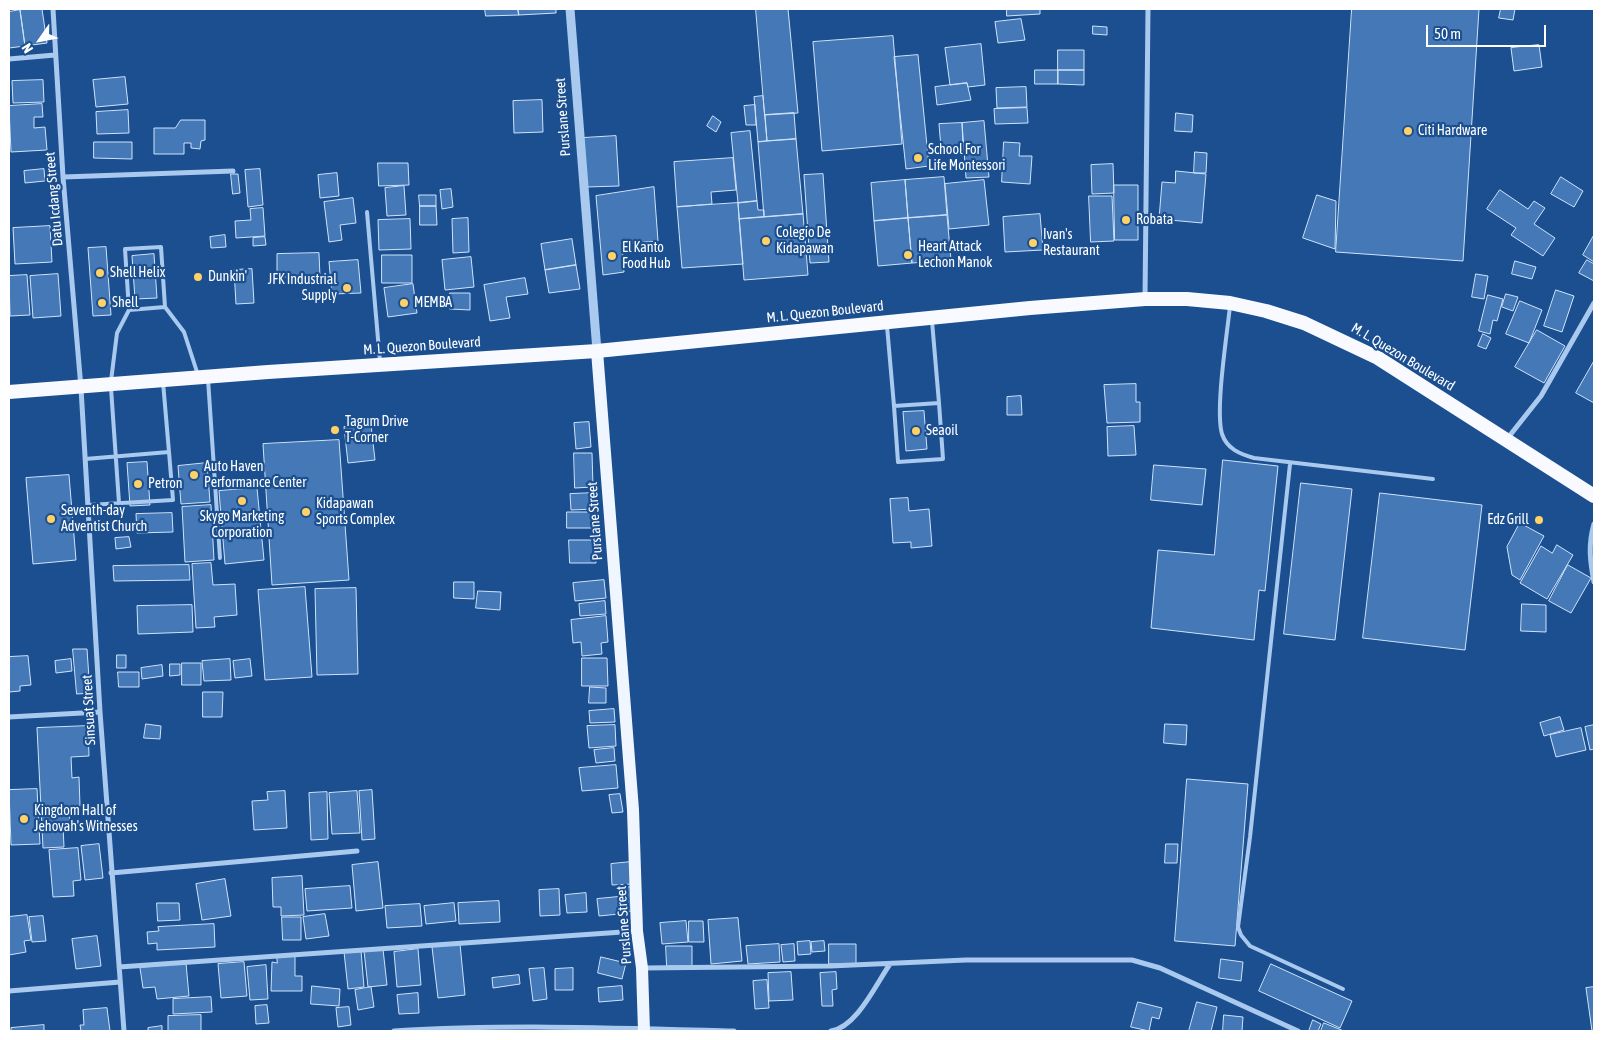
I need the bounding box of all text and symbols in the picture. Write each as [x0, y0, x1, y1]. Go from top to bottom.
north arrow [15, 15, 65, 65]
scale bar [1428, 15, 1548, 47]
text: 50 m [1434, 25, 1461, 42]
text: N [18, 40, 36, 56]
street label: Purslane Street [552, 77, 574, 157]
place label: Citi Hardware [1418, 123, 1487, 139]
marker: Citi Hardware [1402, 125, 1414, 137]
place label: School For Life Montessori [928, 142, 1006, 174]
street label: Datu Icdang Street [42, 151, 66, 247]
marker: School For Life Montessori [912, 152, 924, 164]
place label: Robata [1136, 212, 1173, 228]
marker: Robata [1120, 214, 1132, 226]
place label: Colegio De Kidapawan [776, 225, 834, 258]
place label: Ivan's Restaurant [1043, 227, 1100, 260]
marker: Colegio De Kidapawan [760, 235, 772, 247]
marker: Ivan's Restaurant [1027, 237, 1039, 249]
place label: Heart Attack Lechon Manok [918, 239, 992, 272]
place label: El Kanto Food Hub [622, 240, 671, 272]
marker: Heart Attack Lechon Manok [902, 249, 914, 261]
marker: El Kanto Food Hub [606, 250, 618, 262]
place label: Shell Helix [110, 265, 165, 281]
marker: Shell Helix [94, 267, 106, 279]
place label: Dunkin' [208, 269, 247, 285]
marker: Dunkin' [192, 271, 204, 283]
place label: JFK Industrial Supply [268, 272, 337, 304]
marker: JFK Industrial Supply [341, 282, 353, 294]
place label: Shell [112, 295, 138, 311]
place label: MEMBA [414, 295, 452, 311]
marker: Shell [96, 297, 108, 309]
marker: MEMBA [398, 297, 410, 309]
street label: M. L. Quezon Boulevard [766, 297, 884, 327]
street label: M. L. Quezon Boulevard [1348, 319, 1458, 395]
street label: M. L. Quezon Boulevard [363, 334, 481, 358]
place label: Tagum Drive T-Corner [345, 414, 409, 447]
place label: Seaoil [926, 423, 958, 439]
marker: Tagum Drive T-Corner [329, 424, 341, 436]
marker: Seaoil [910, 425, 922, 437]
place label: Auto Haven Performance Center [204, 459, 306, 492]
marker: Auto Haven Performance Center [188, 469, 200, 481]
place label: Petron [148, 476, 183, 492]
marker: Petron [132, 478, 144, 490]
street label: Purslane Street [584, 481, 606, 561]
marker: Skygo Marketing Corporation [236, 495, 248, 507]
place label: Kidapawan Sports Complex [316, 496, 395, 528]
place label: Seventh-day Adventist Church [61, 503, 147, 536]
marker: Kidapawan Sports Complex [300, 506, 312, 518]
place label: Skygo Marketing Corporation [200, 509, 284, 542]
place label: Edz Grill [1487, 512, 1529, 528]
marker: Seventh-day Adventist Church [45, 513, 57, 525]
marker: Edz Grill [1533, 514, 1545, 526]
street label: Sinsuat Street [79, 674, 99, 746]
place label: Kingdom Hall of Jehovah's Witnesses [34, 803, 138, 836]
marker: Kingdom Hall of Jehovah's Witnesses [18, 813, 30, 825]
street label: Purslane Street [613, 885, 635, 965]

